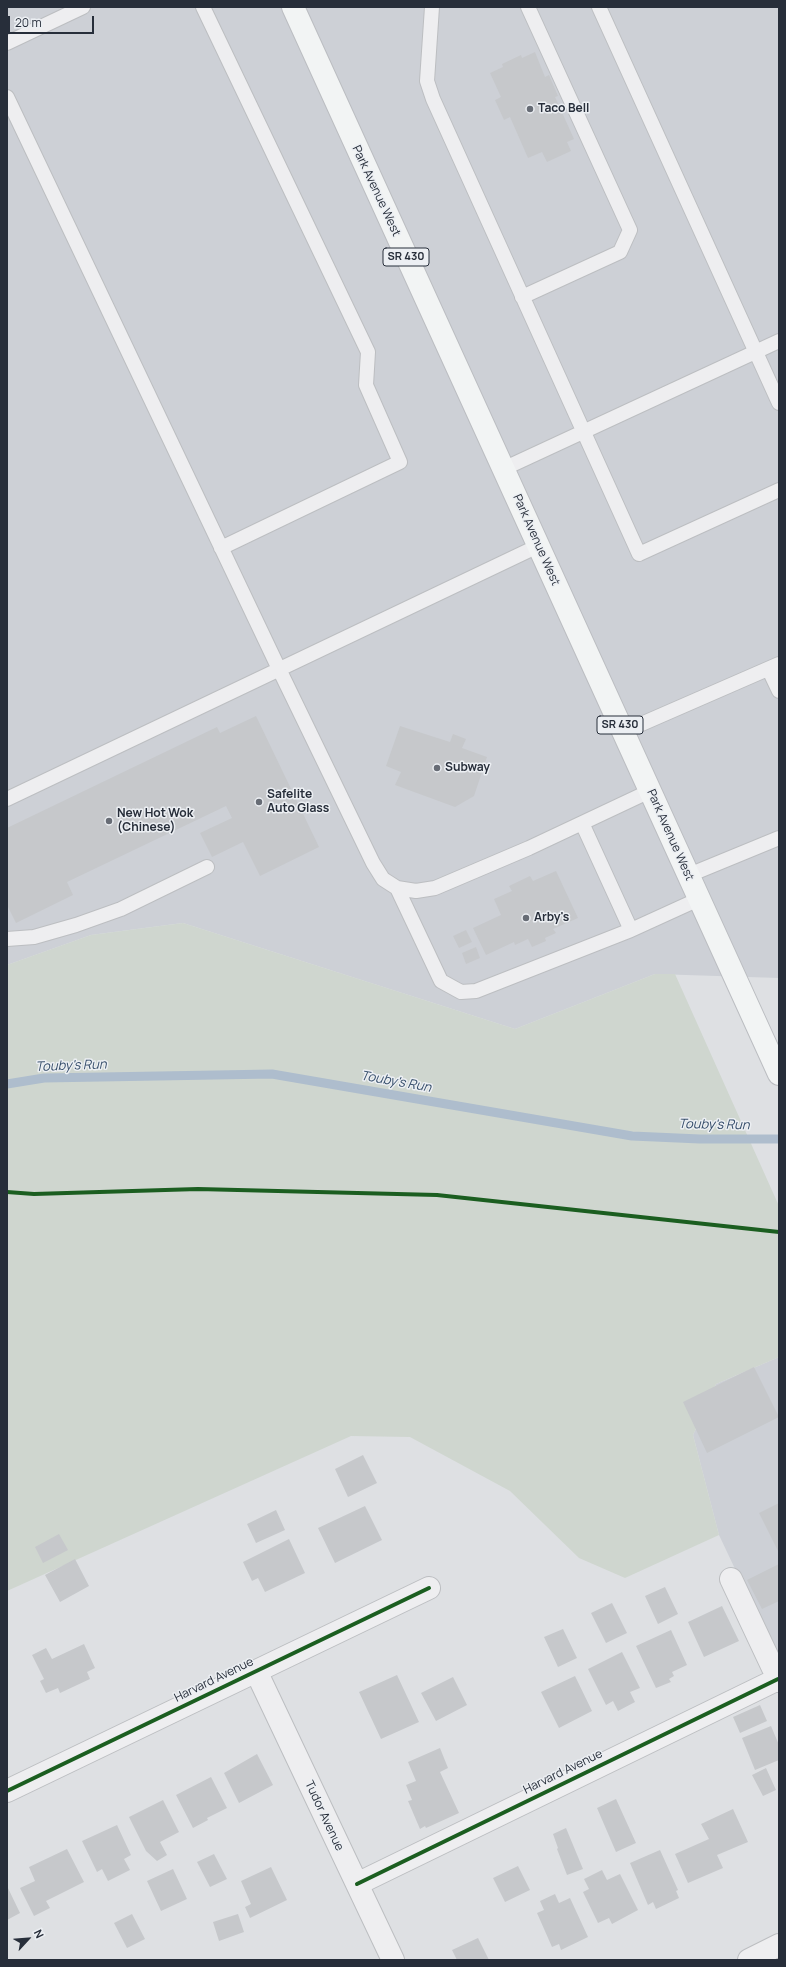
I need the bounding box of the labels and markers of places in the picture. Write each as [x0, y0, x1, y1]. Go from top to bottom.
place label: Taco Bell [538, 102, 589, 116]
marker: Taco Bell [525, 104, 535, 114]
place label: Subway [445, 761, 490, 775]
marker: Subway [432, 763, 442, 773]
place label: Safelite Auto Glass [267, 788, 329, 816]
marker: Safelite Auto Glass [254, 797, 264, 807]
place label: New Hot Wok (Chinese) [117, 807, 193, 835]
marker: New Hot Wok (Chinese) [104, 816, 114, 826]
place label: Arby's [534, 911, 569, 925]
marker: Arby's [521, 913, 531, 923]

